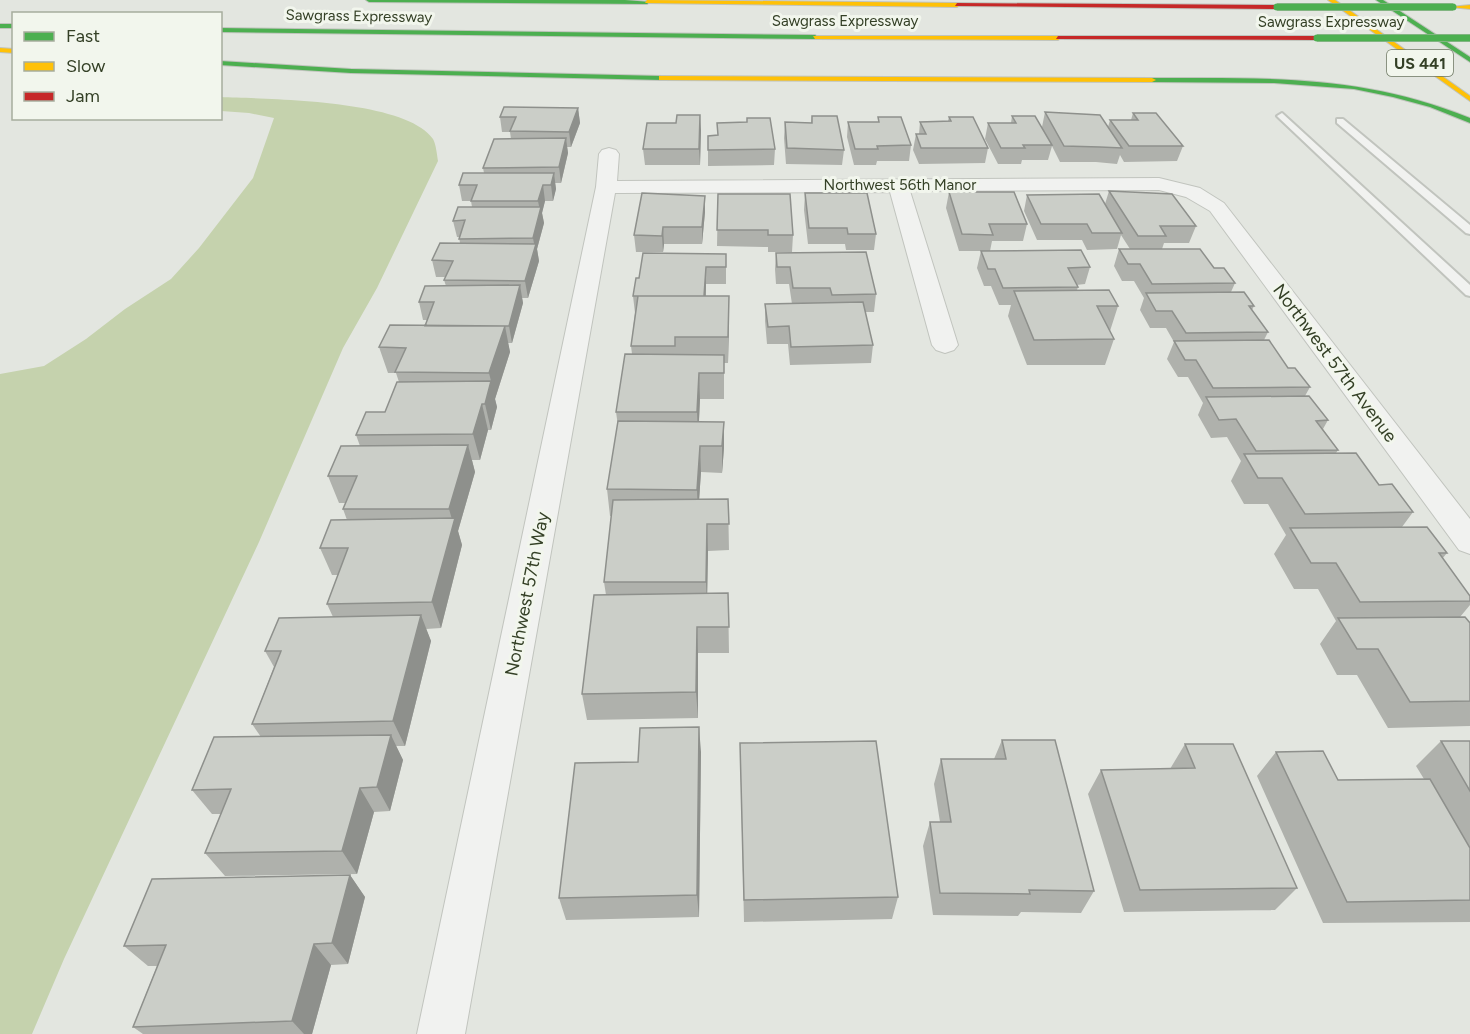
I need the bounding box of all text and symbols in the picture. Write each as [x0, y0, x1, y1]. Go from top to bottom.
street label: Sawgrass Expressway [286, 6, 433, 26]
legend [12, 12, 222, 120]
street label: Sawgrass Expressway [772, 12, 918, 30]
street label: Sawgrass Expressway [1258, 13, 1404, 31]
text: Fast [66, 25, 100, 47]
road number: US 441 [1387, 50, 1453, 76]
text: Slow [66, 55, 105, 77]
text: Jam [66, 85, 100, 107]
street label: Northwest 56th Manor [824, 176, 976, 194]
street label: Northwest 57th Avenue [1268, 279, 1402, 447]
street label: Northwest 57th Way [500, 509, 554, 678]

